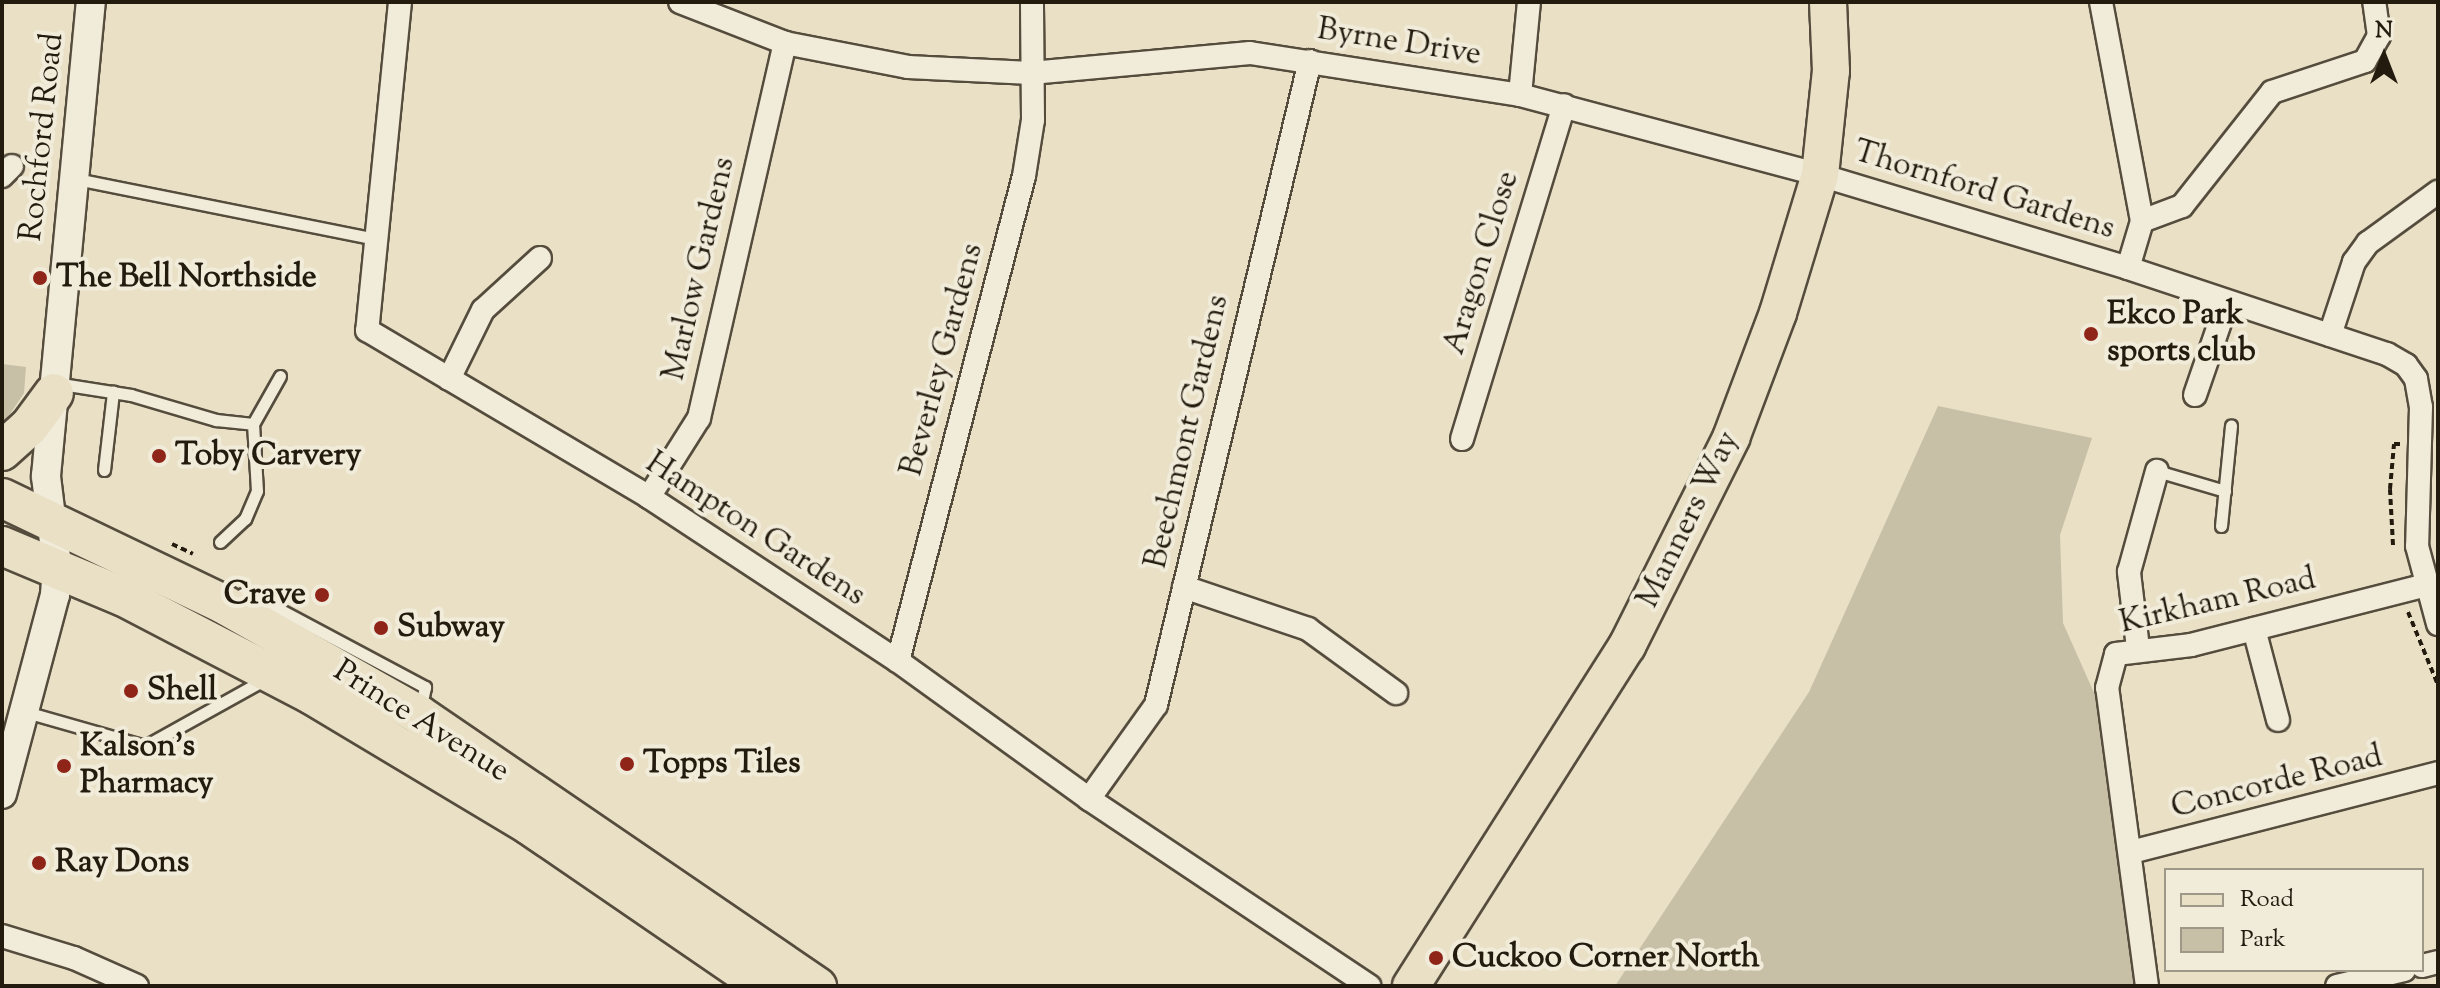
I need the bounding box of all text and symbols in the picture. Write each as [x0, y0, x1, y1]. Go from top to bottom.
street label: Byrne Drive [1314, 11, 1484, 75]
north arrow [2344, 16, 2424, 96]
text: N [2375, 16, 2393, 48]
street label: Rochford Road [13, 31, 73, 243]
street label: Thornford Gardens [1849, 133, 2119, 249]
street label: Marlow Gardens [656, 154, 744, 384]
street label: Aragon Close [1436, 167, 1528, 359]
street label: Beverley Gardens [893, 239, 993, 481]
place label: The Bell Northside [56, 259, 317, 297]
marker: The Bell Northside [31, 269, 49, 287]
street label: Beechmont Gardens [1138, 291, 1238, 573]
place label: Ekco Park sports club [2107, 297, 2256, 372]
marker: Ekco Park sports club [2082, 325, 2100, 343]
street label: Manners Way [1630, 425, 1748, 615]
place label: Toby Carvery [175, 437, 361, 475]
street label: Hampton Gardens [638, 445, 872, 615]
marker: Toby Carvery [150, 447, 168, 465]
street label: Kirkham Road [2116, 561, 2320, 643]
place label: Crave [224, 576, 306, 614]
marker: Crave [313, 586, 331, 604]
place label: Subway [397, 609, 505, 647]
marker: Subway [372, 619, 390, 637]
street label: Prince Avenue [326, 653, 516, 791]
place label: Shell [147, 672, 217, 710]
marker: Shell [122, 682, 140, 700]
place label: Kalson's Pharmacy [80, 729, 213, 804]
street label: Concorde Road [2167, 738, 2387, 828]
place label: Topps Tiles [643, 745, 801, 783]
marker: Topps Tiles [618, 755, 636, 773]
marker: Kalson's Pharmacy [55, 757, 73, 775]
place label: Ray Dons [55, 844, 189, 882]
marker: Ray Dons [30, 854, 48, 872]
legend [2164, 868, 2424, 972]
text: Road [2240, 883, 2294, 917]
text: Park [2240, 923, 2286, 957]
place label: Cuckoo Corner North [1452, 939, 1760, 977]
marker: Cuckoo Corner North [1427, 949, 1445, 967]

